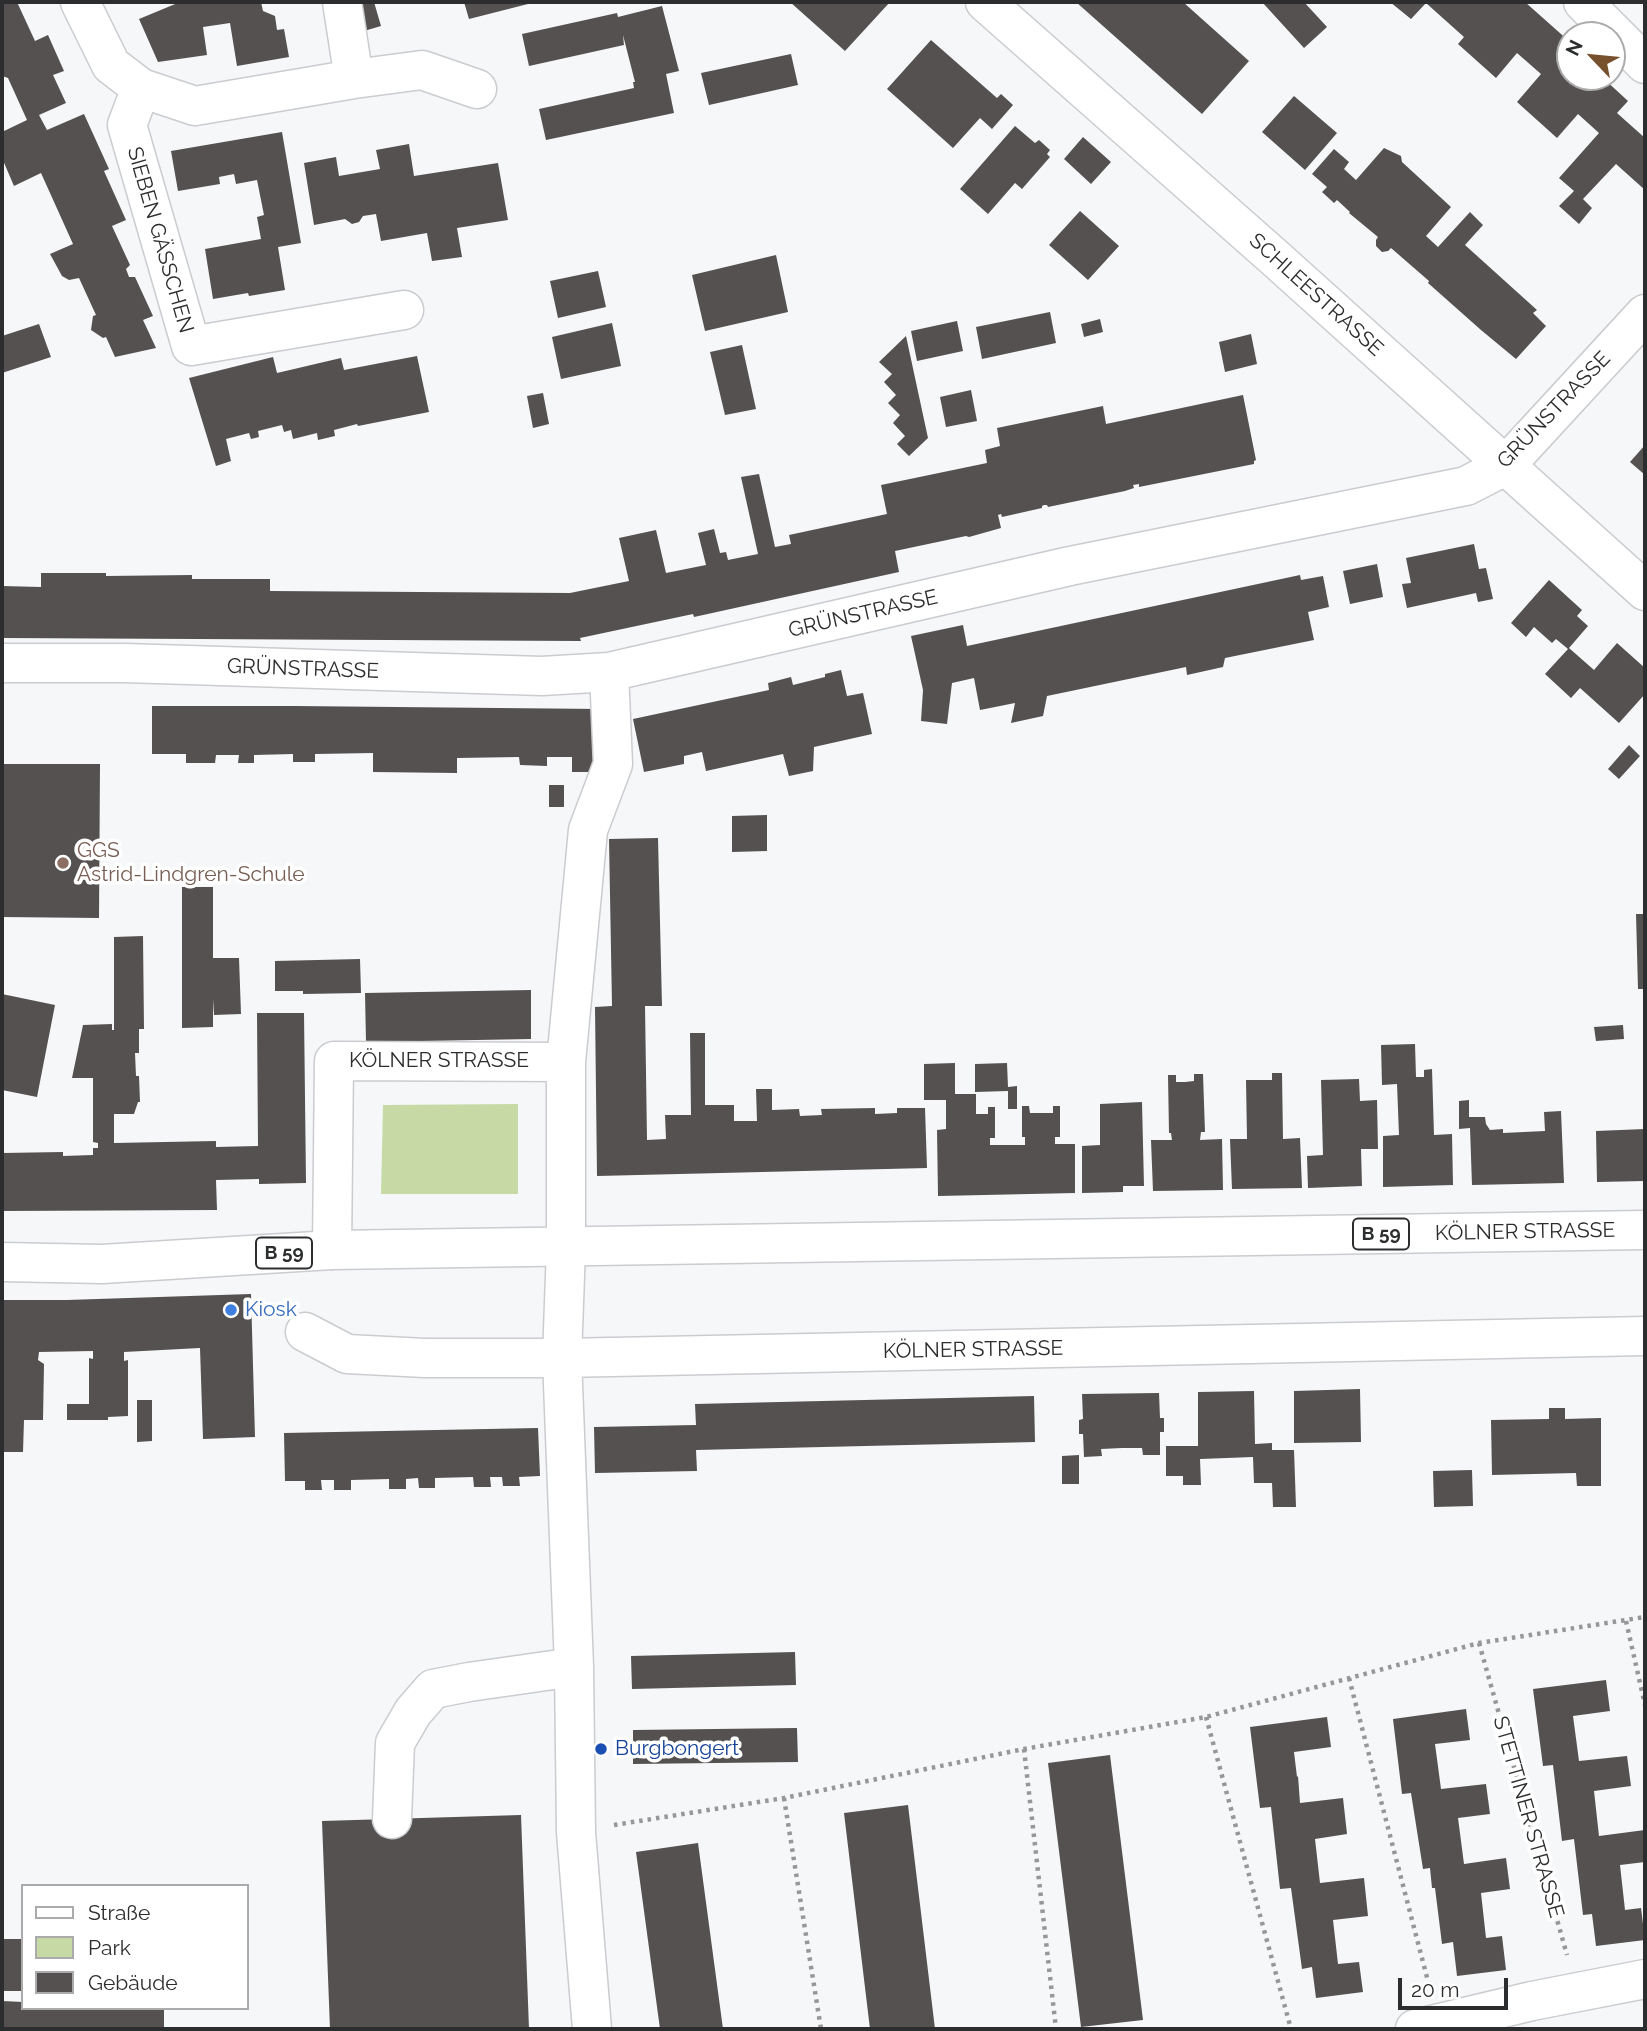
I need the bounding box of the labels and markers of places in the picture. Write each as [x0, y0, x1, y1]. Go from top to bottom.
place label: GGS Astrid-Lindgren-Schule [77, 838, 305, 888]
marker: GGS Astrid-Lindgren-Schule [55, 855, 71, 871]
place label: Kiosk [245, 1297, 297, 1323]
marker: Kiosk [223, 1302, 239, 1318]
place label: Burgbongert [615, 1736, 739, 1762]
marker: Burgbongert [593, 1741, 609, 1757]

